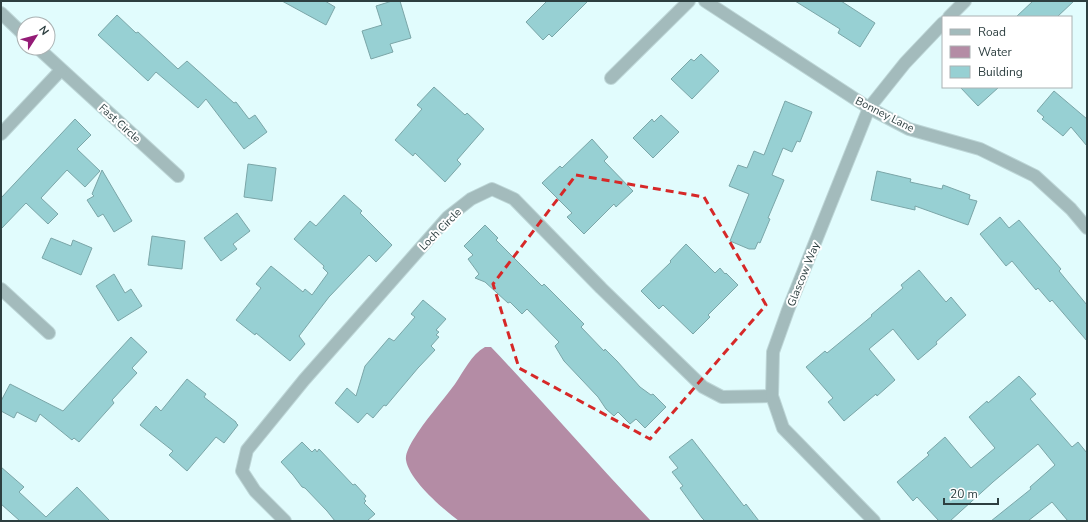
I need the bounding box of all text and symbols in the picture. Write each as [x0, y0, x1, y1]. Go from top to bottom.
north arrow [16, 16, 56, 56]
legend [942, 16, 1072, 88]
text: N [35, 23, 52, 38]
text: Road [978, 24, 1006, 40]
text: Water [978, 44, 1012, 60]
text: Building [978, 64, 1023, 80]
street label: Bonney Lane [853, 93, 917, 136]
street label: Fast Circle [95, 101, 144, 146]
street label: Loch Circle [416, 205, 465, 254]
street label: Glascow Way [784, 239, 823, 309]
scale bar [944, 480, 998, 506]
text: 20 m [950, 486, 978, 502]

